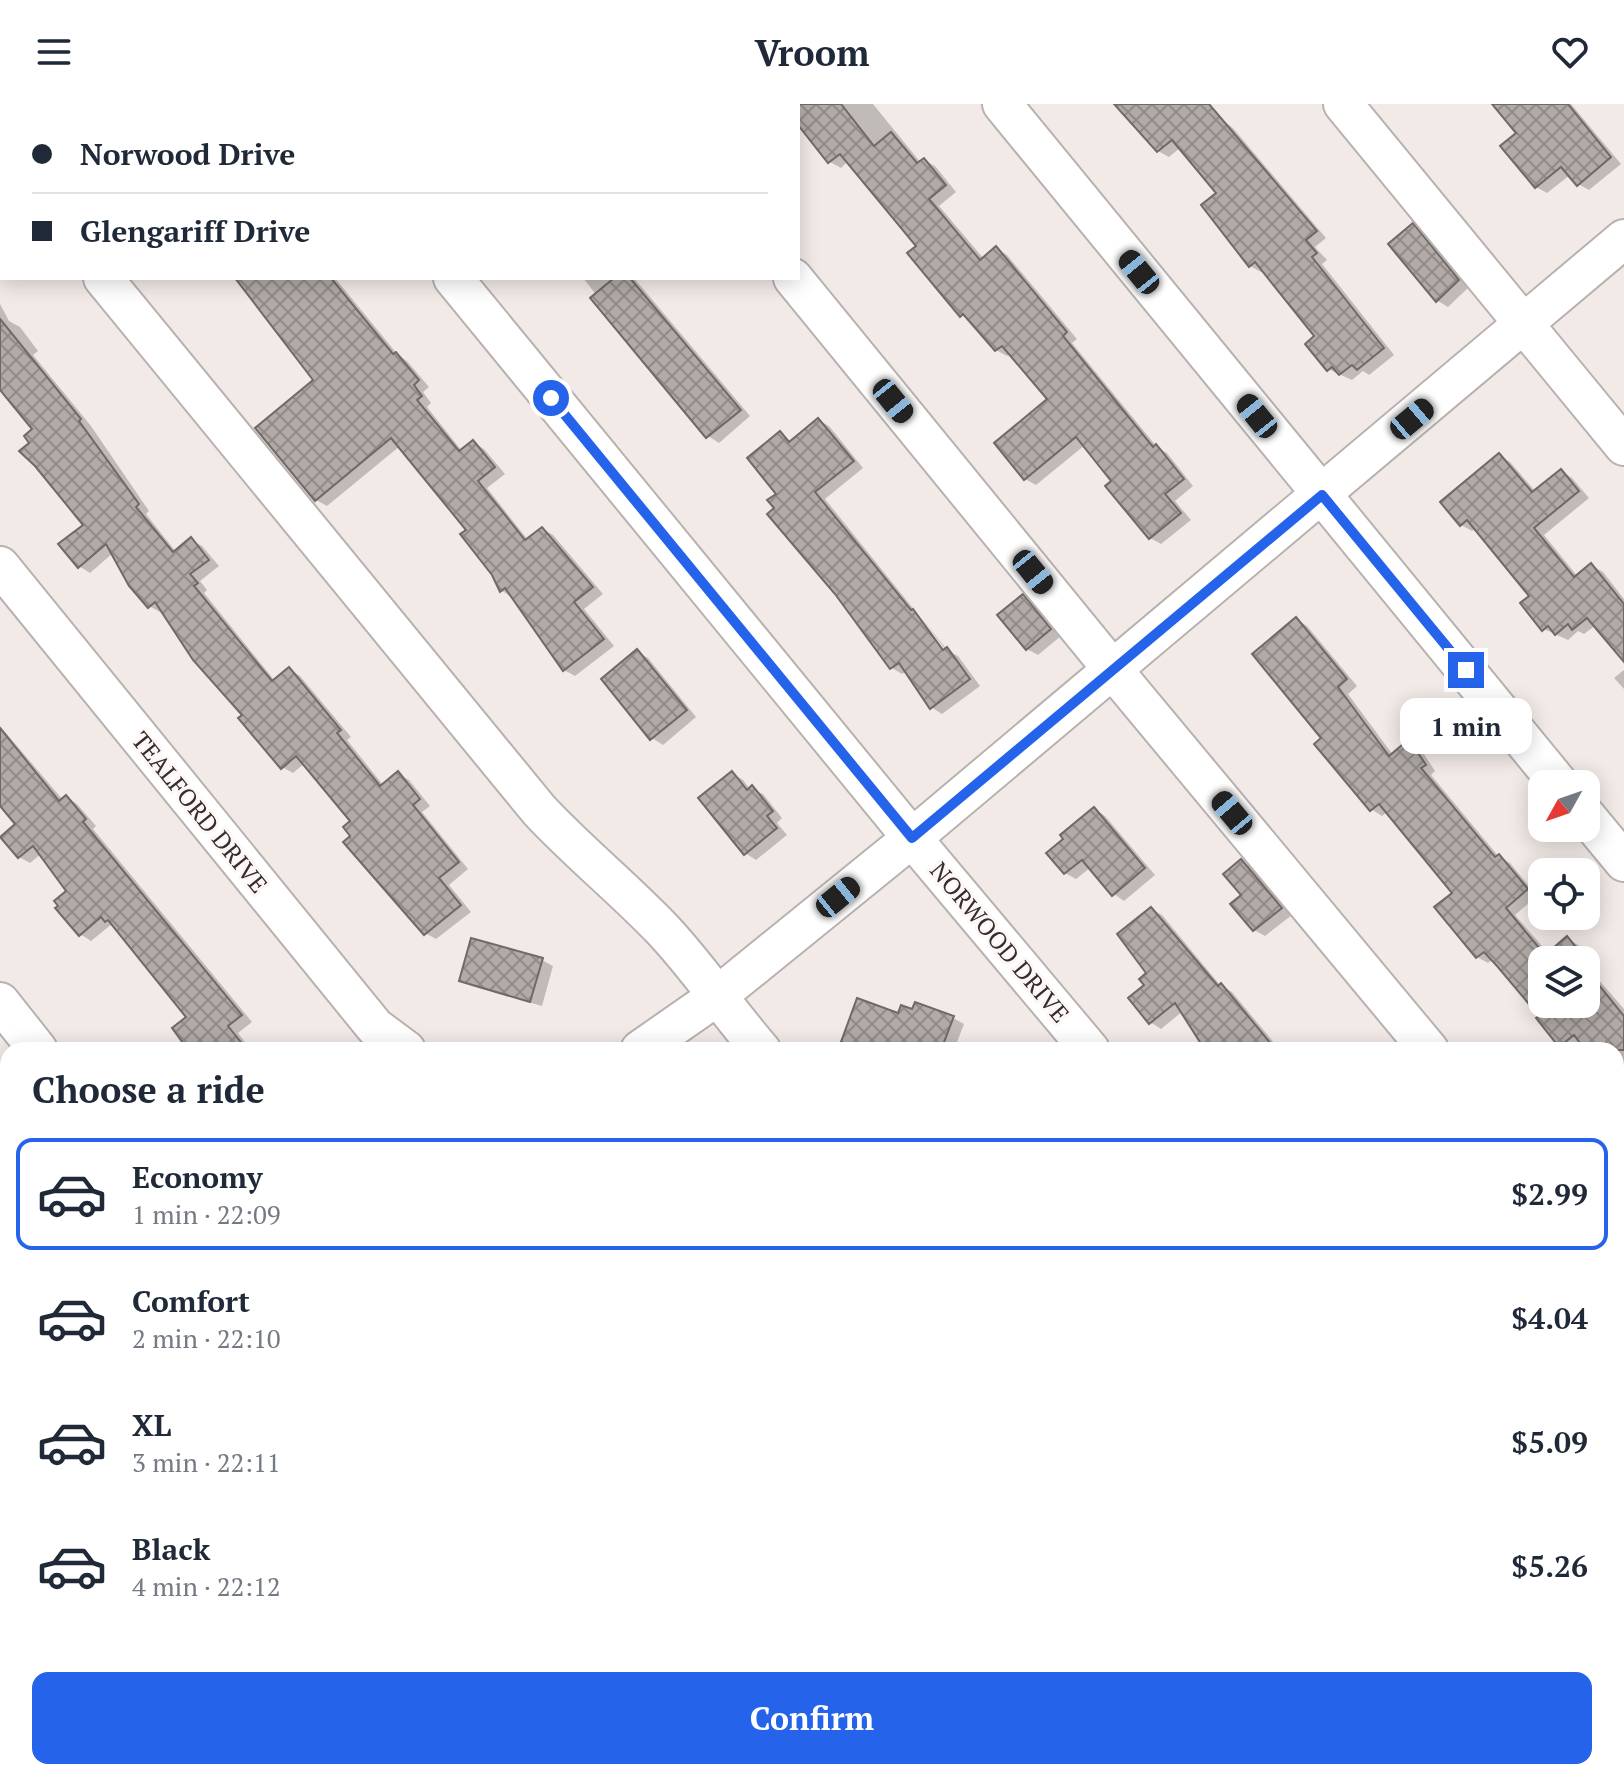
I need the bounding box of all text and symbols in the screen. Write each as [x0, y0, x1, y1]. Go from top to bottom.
text: Vroom [755, 29, 869, 76]
icon: menu [32, 30, 76, 74]
icon: heart [1548, 30, 1592, 74]
text: Norwood Drive [80, 134, 295, 174]
text: Glengariff Drive [80, 211, 310, 251]
car [1115, 246, 1163, 298]
car [869, 375, 917, 427]
route start [533, 380, 569, 416]
car [1233, 390, 1281, 442]
car [1386, 394, 1438, 444]
car [1009, 546, 1057, 598]
route end [1448, 652, 1484, 688]
callout: 1 min [1400, 698, 1532, 754]
text: 1 min [1430, 709, 1502, 743]
street label: TEALFORD DRIVE [125, 725, 275, 899]
north arrow [1528, 770, 1600, 842]
map controls [1528, 770, 1600, 1018]
car [1207, 787, 1257, 839]
street label: NORWOOD DRIVE [923, 855, 1077, 1029]
button: locate [1528, 858, 1600, 930]
car [812, 873, 864, 921]
button: layers [1528, 946, 1600, 1018]
text: Choose a ride [32, 1066, 265, 1113]
text: Economy [132, 1157, 263, 1197]
icon: car [36, 1158, 108, 1230]
text: $2.99 [1511, 1174, 1588, 1214]
text: 1 min · 22:09 [132, 1197, 281, 1231]
text: Comfort [132, 1281, 250, 1321]
icon: car [36, 1282, 108, 1354]
text: $4.04 [1511, 1298, 1588, 1338]
text: 2 min · 22:10 [132, 1321, 281, 1355]
text: XL [132, 1405, 171, 1445]
icon: car [36, 1406, 108, 1478]
text: $5.09 [1511, 1422, 1588, 1462]
text: 3 min · 22:11 [132, 1445, 281, 1479]
text: Black [132, 1529, 210, 1569]
icon: car [36, 1530, 108, 1602]
text: $5.26 [1511, 1546, 1588, 1586]
text: 4 min · 22:12 [132, 1569, 281, 1603]
button: Confirm [32, 1672, 1592, 1764]

